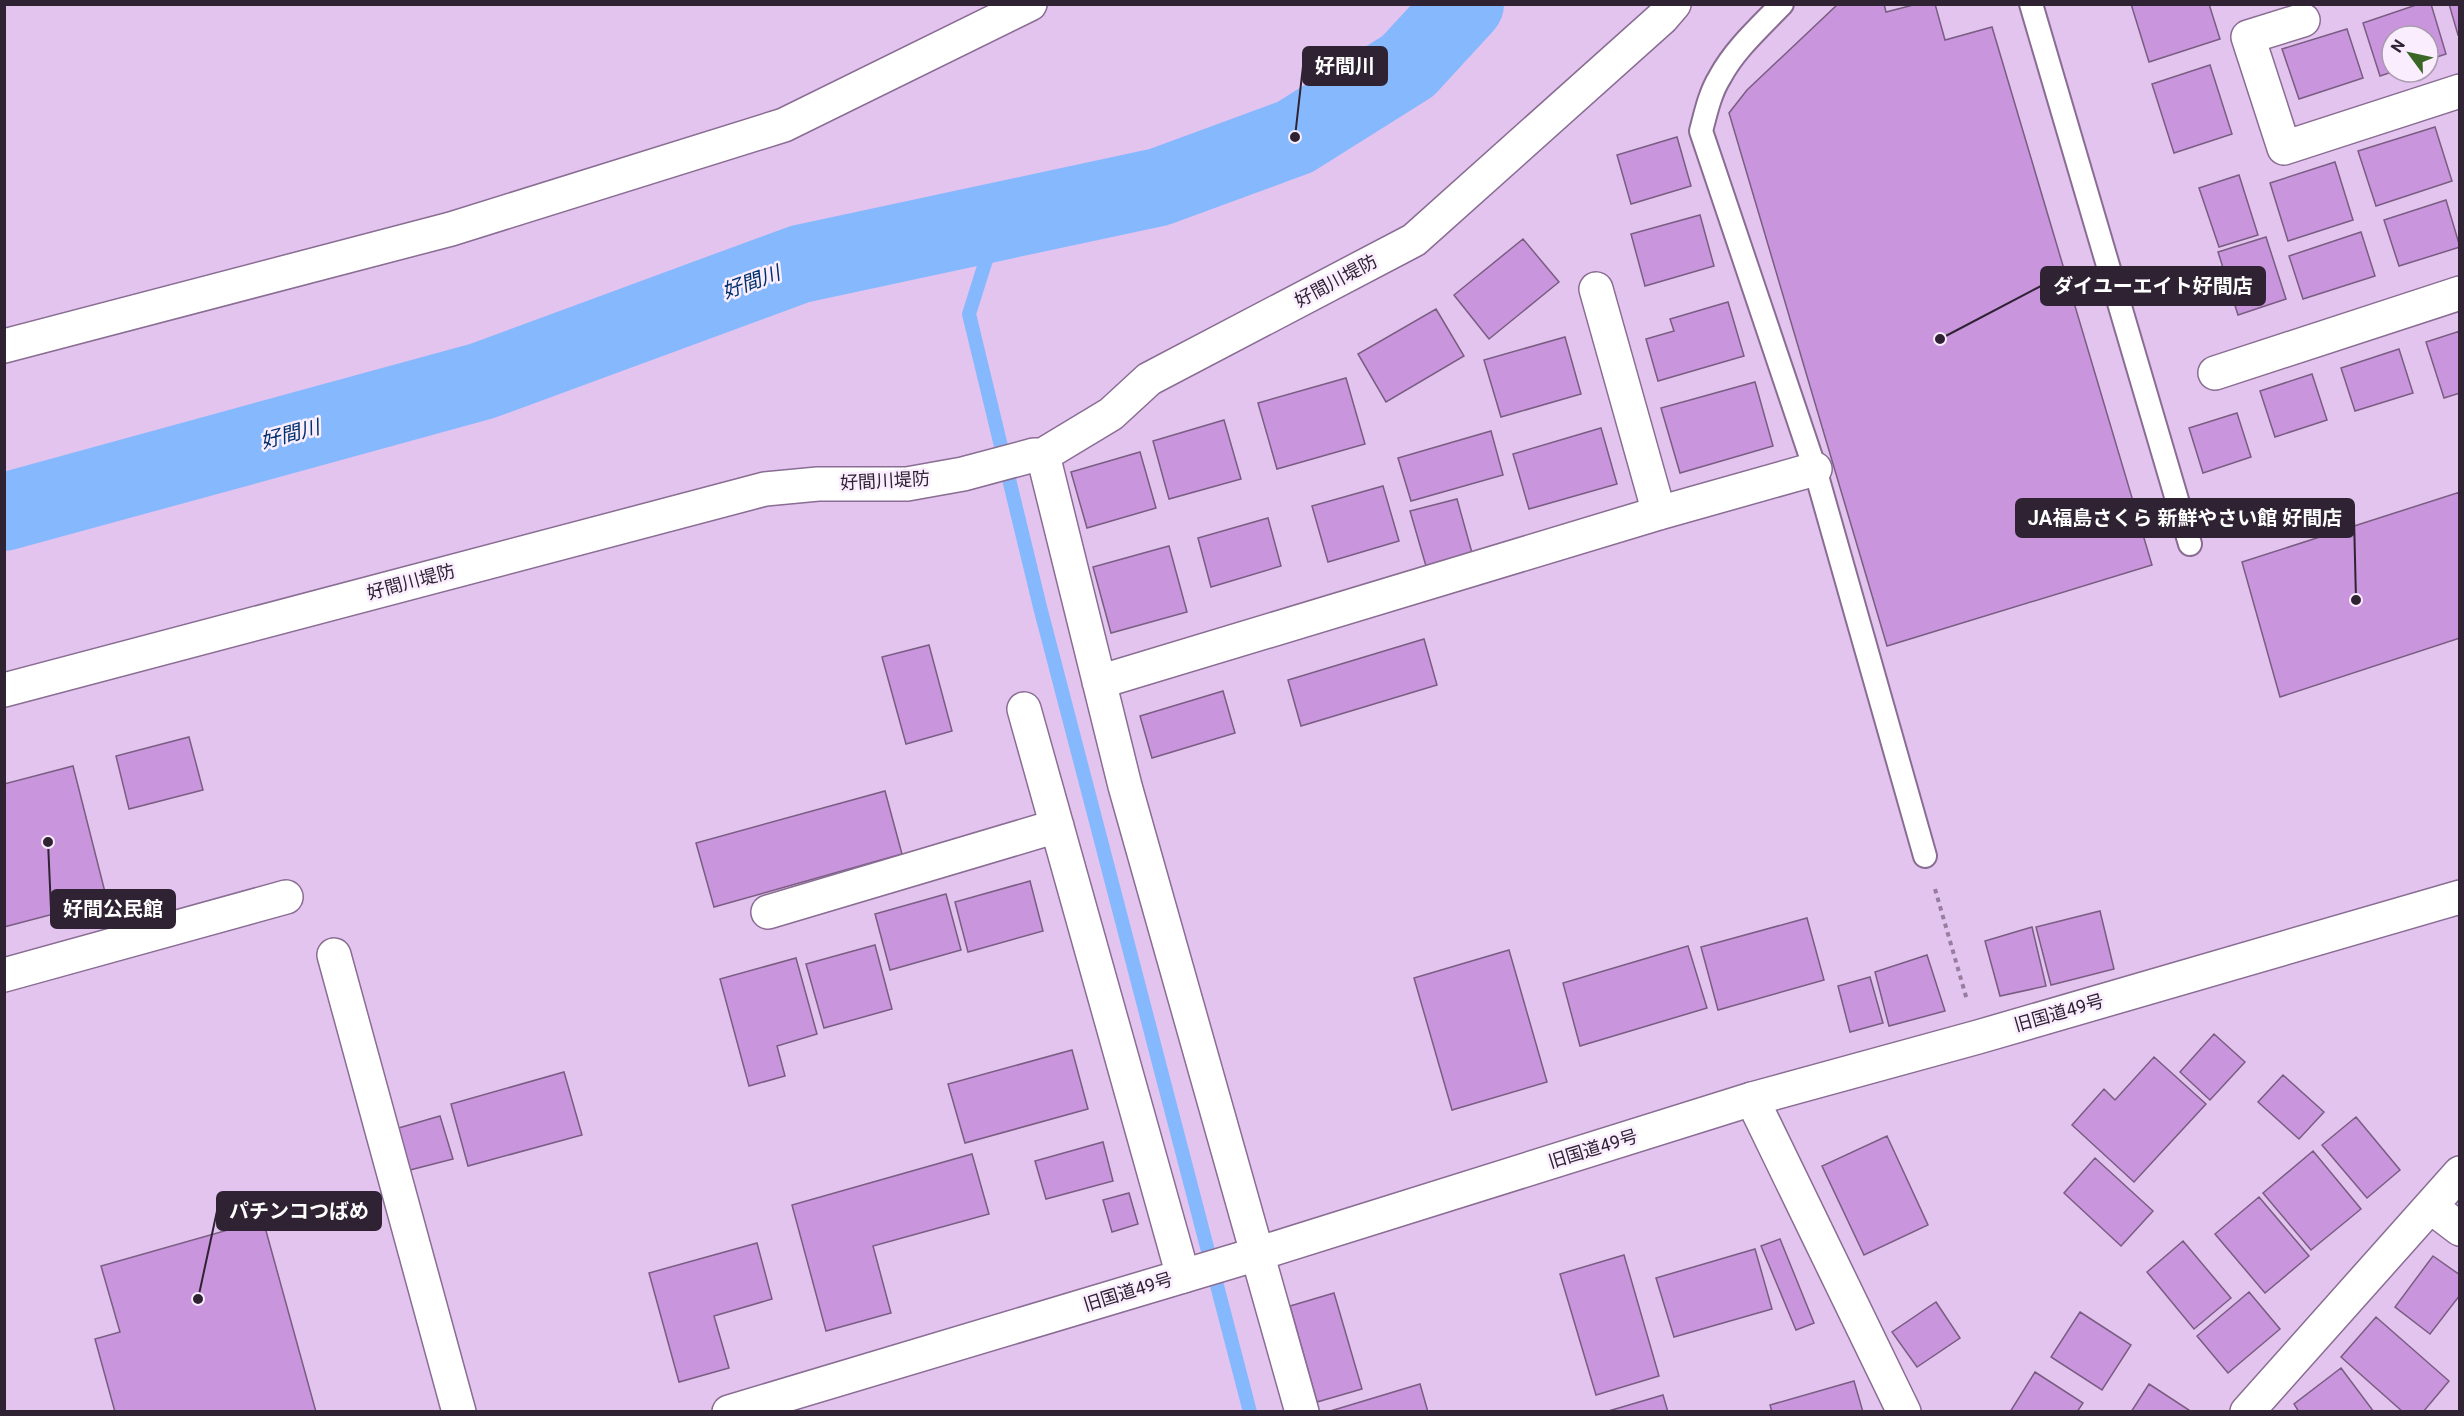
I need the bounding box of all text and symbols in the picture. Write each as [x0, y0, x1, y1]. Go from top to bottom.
north arrow [2380, 24, 2440, 84]
text: N [2387, 36, 2409, 56]
callout: 好間川 [1303, 47, 1387, 85]
text: 好間川 [1315, 54, 1375, 78]
street label: 好間川堤防 [1291, 250, 1380, 311]
water label: 好間川 [719, 260, 785, 304]
callout: ダイユーエイト好間店 [2041, 267, 2265, 305]
text: ダイユーエイト好間店 [2053, 274, 2253, 298]
water label: 好間川 [258, 414, 324, 453]
street label: 好間川堤防 [839, 468, 930, 493]
callout: JA福島さくら 新鮮やさい館 好間店 [2016, 499, 2354, 537]
text: JA福島さくら 新鮮やさい館 好間店 [2028, 506, 2342, 530]
street label: 好間川堤防 [365, 560, 457, 603]
callout: 好間公民館 [51, 890, 175, 928]
text: 好間公民館 [63, 897, 163, 921]
street label: 旧国道49号 [2012, 990, 2106, 1035]
street label: 旧国道49号 [1546, 1125, 1640, 1172]
callout: パチンコつばめ [217, 1192, 381, 1230]
text: パチンコつばめ [229, 1199, 369, 1223]
street label: 旧国道49号 [1081, 1268, 1175, 1315]

